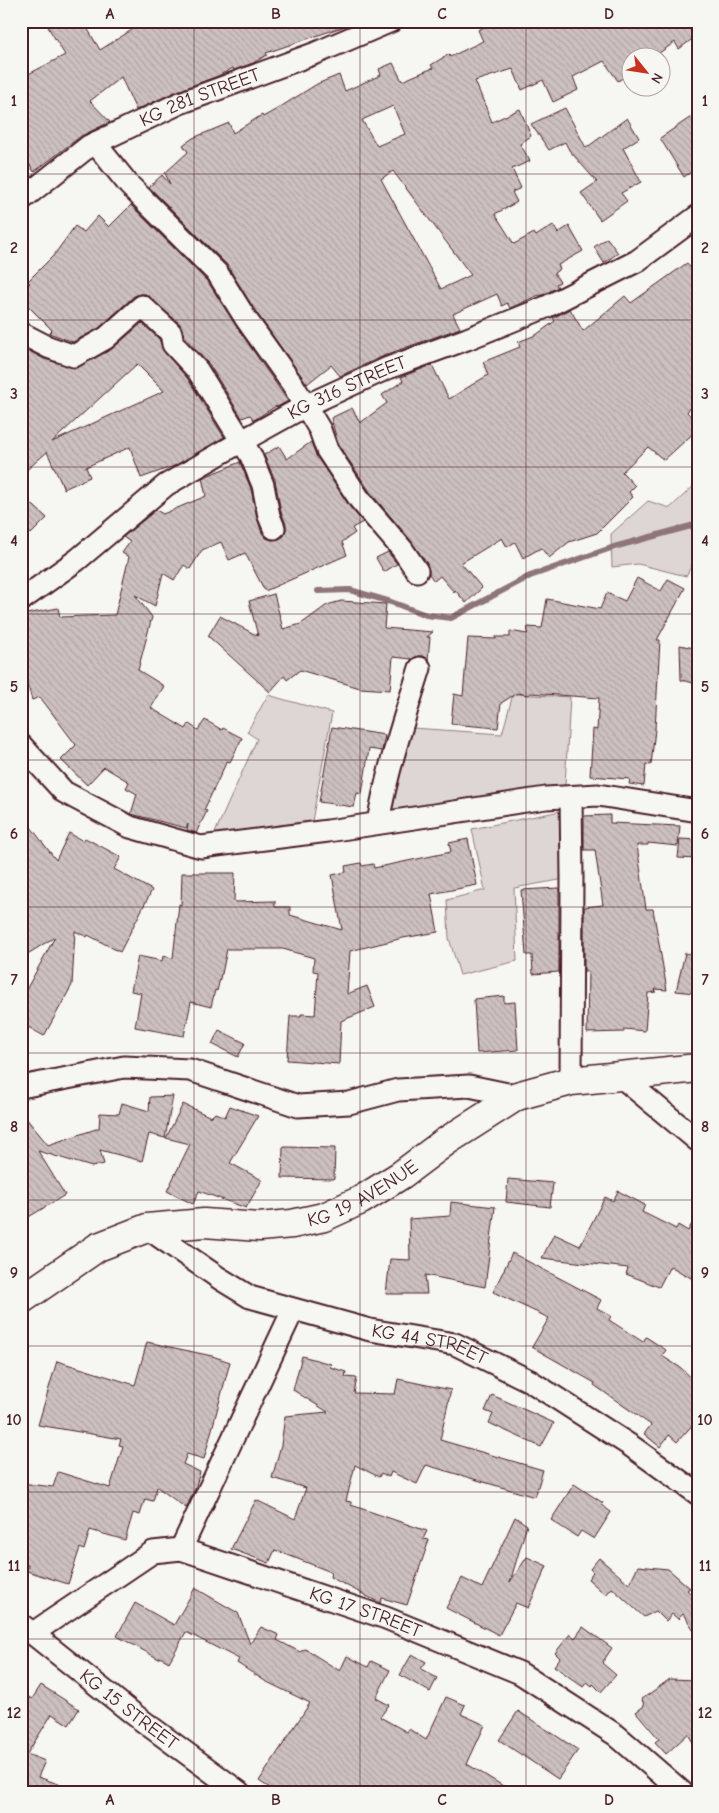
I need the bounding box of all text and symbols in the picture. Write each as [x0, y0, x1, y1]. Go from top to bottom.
text: A [106, 5, 115, 23]
text: B [271, 5, 281, 23]
text: C [437, 5, 447, 23]
text: D [604, 5, 614, 23]
north arrow [622, 48, 672, 98]
street label: KG 281 STREET [136, 63, 263, 132]
text: N [647, 70, 666, 86]
text: 1 [11, 92, 17, 110]
text: 1 [702, 92, 708, 110]
text: 2 [10, 239, 18, 257]
text: 2 [701, 239, 709, 257]
street label: KG 316 STREET [284, 351, 409, 424]
text: 3 [10, 385, 18, 403]
text: 3 [701, 385, 709, 403]
text: 4 [10, 532, 18, 550]
text: 4 [701, 532, 709, 550]
text: 5 [10, 678, 18, 696]
text: 5 [701, 678, 709, 696]
text: 6 [10, 825, 18, 843]
text: 6 [701, 825, 709, 843]
text: 7 [10, 971, 18, 989]
text: 7 [701, 971, 709, 989]
text: 8 [10, 1118, 18, 1136]
text: 8 [701, 1118, 709, 1136]
street label: KG 19 AVENUE [305, 1155, 422, 1231]
text: 9 [10, 1264, 18, 1282]
text: 9 [701, 1264, 709, 1282]
street label: KG 44 STREET [370, 1319, 491, 1369]
text: 10 [6, 1411, 22, 1429]
text: 10 [697, 1411, 713, 1429]
text: 11 [8, 1557, 20, 1575]
text: 11 [699, 1557, 711, 1575]
street label: KG 17 STREET [307, 1582, 425, 1642]
street label: KG 15 STREET [75, 1665, 183, 1755]
text: 12 [7, 1704, 21, 1722]
text: 12 [698, 1704, 712, 1722]
text: A [106, 1791, 115, 1809]
text: B [271, 1791, 281, 1809]
text: C [437, 1791, 447, 1809]
text: D [604, 1791, 614, 1809]

